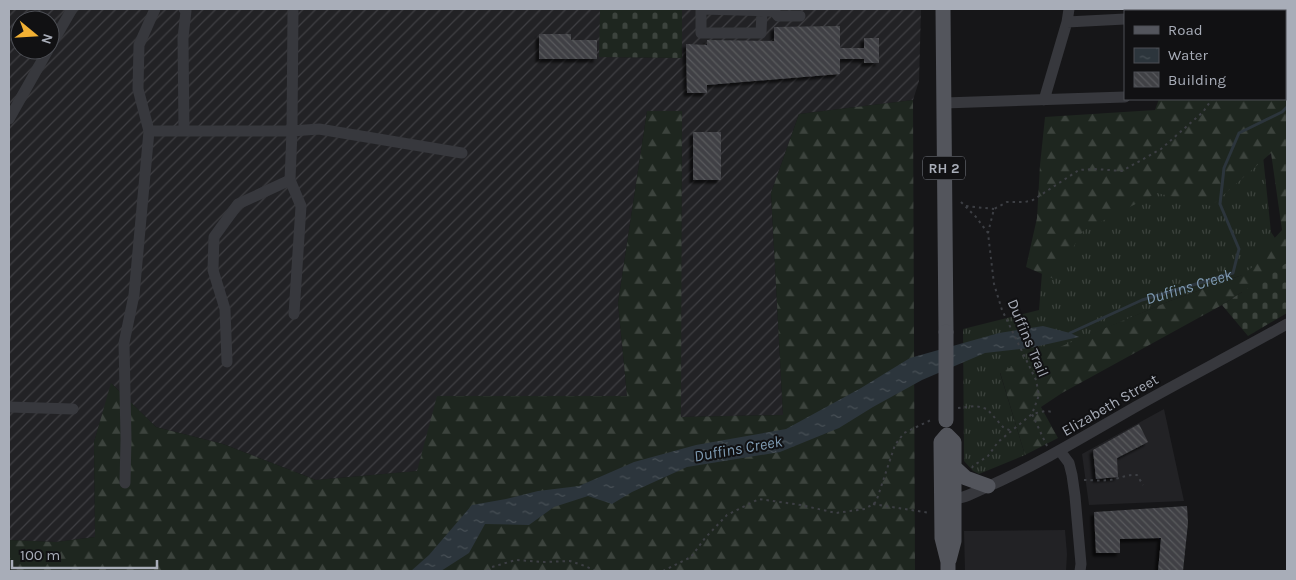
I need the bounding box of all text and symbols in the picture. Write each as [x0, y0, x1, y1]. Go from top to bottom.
north arrow [10, 10, 60, 60]
legend [1124, 10, 1286, 100]
text: Road [1168, 21, 1203, 39]
text: N [37, 31, 57, 46]
text: Water [1168, 46, 1209, 64]
text: Building [1168, 71, 1226, 89]
road number: RH 2 [923, 156, 965, 180]
water label: Duffins Creek [1143, 265, 1235, 308]
street label: Duffins Trail [1004, 296, 1052, 380]
street label: Elizabeth Street [1059, 370, 1162, 440]
water label: Duffins Creek [692, 431, 785, 466]
scale bar [12, 538, 158, 570]
text: 100 m [20, 546, 60, 564]

